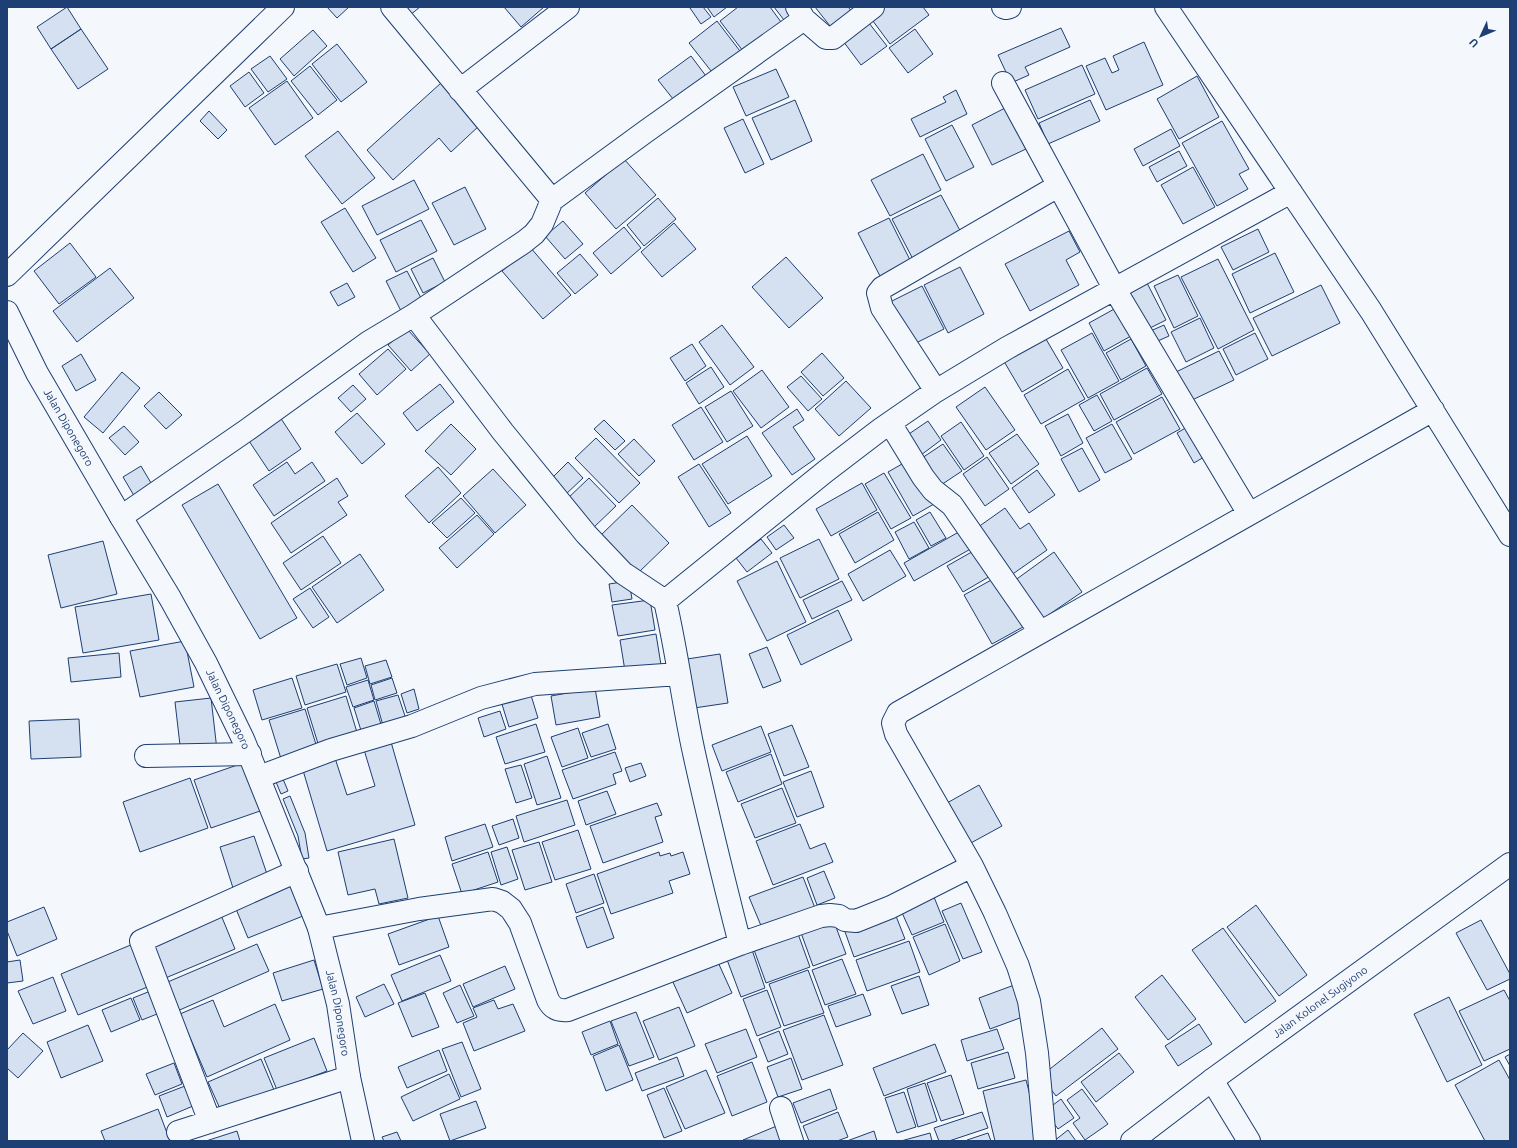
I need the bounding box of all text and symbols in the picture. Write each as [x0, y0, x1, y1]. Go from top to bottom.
north arrow [1461, 16, 1501, 56]
text: U [1467, 36, 1481, 50]
street label: Jalan Diponegoro [42, 387, 96, 468]
street label: Jalan Diponegoro [204, 667, 253, 751]
street label: Jalan Kolonel Sugiyono [1270, 963, 1370, 1040]
street label: Jalan Diponegoro [324, 969, 352, 1057]

